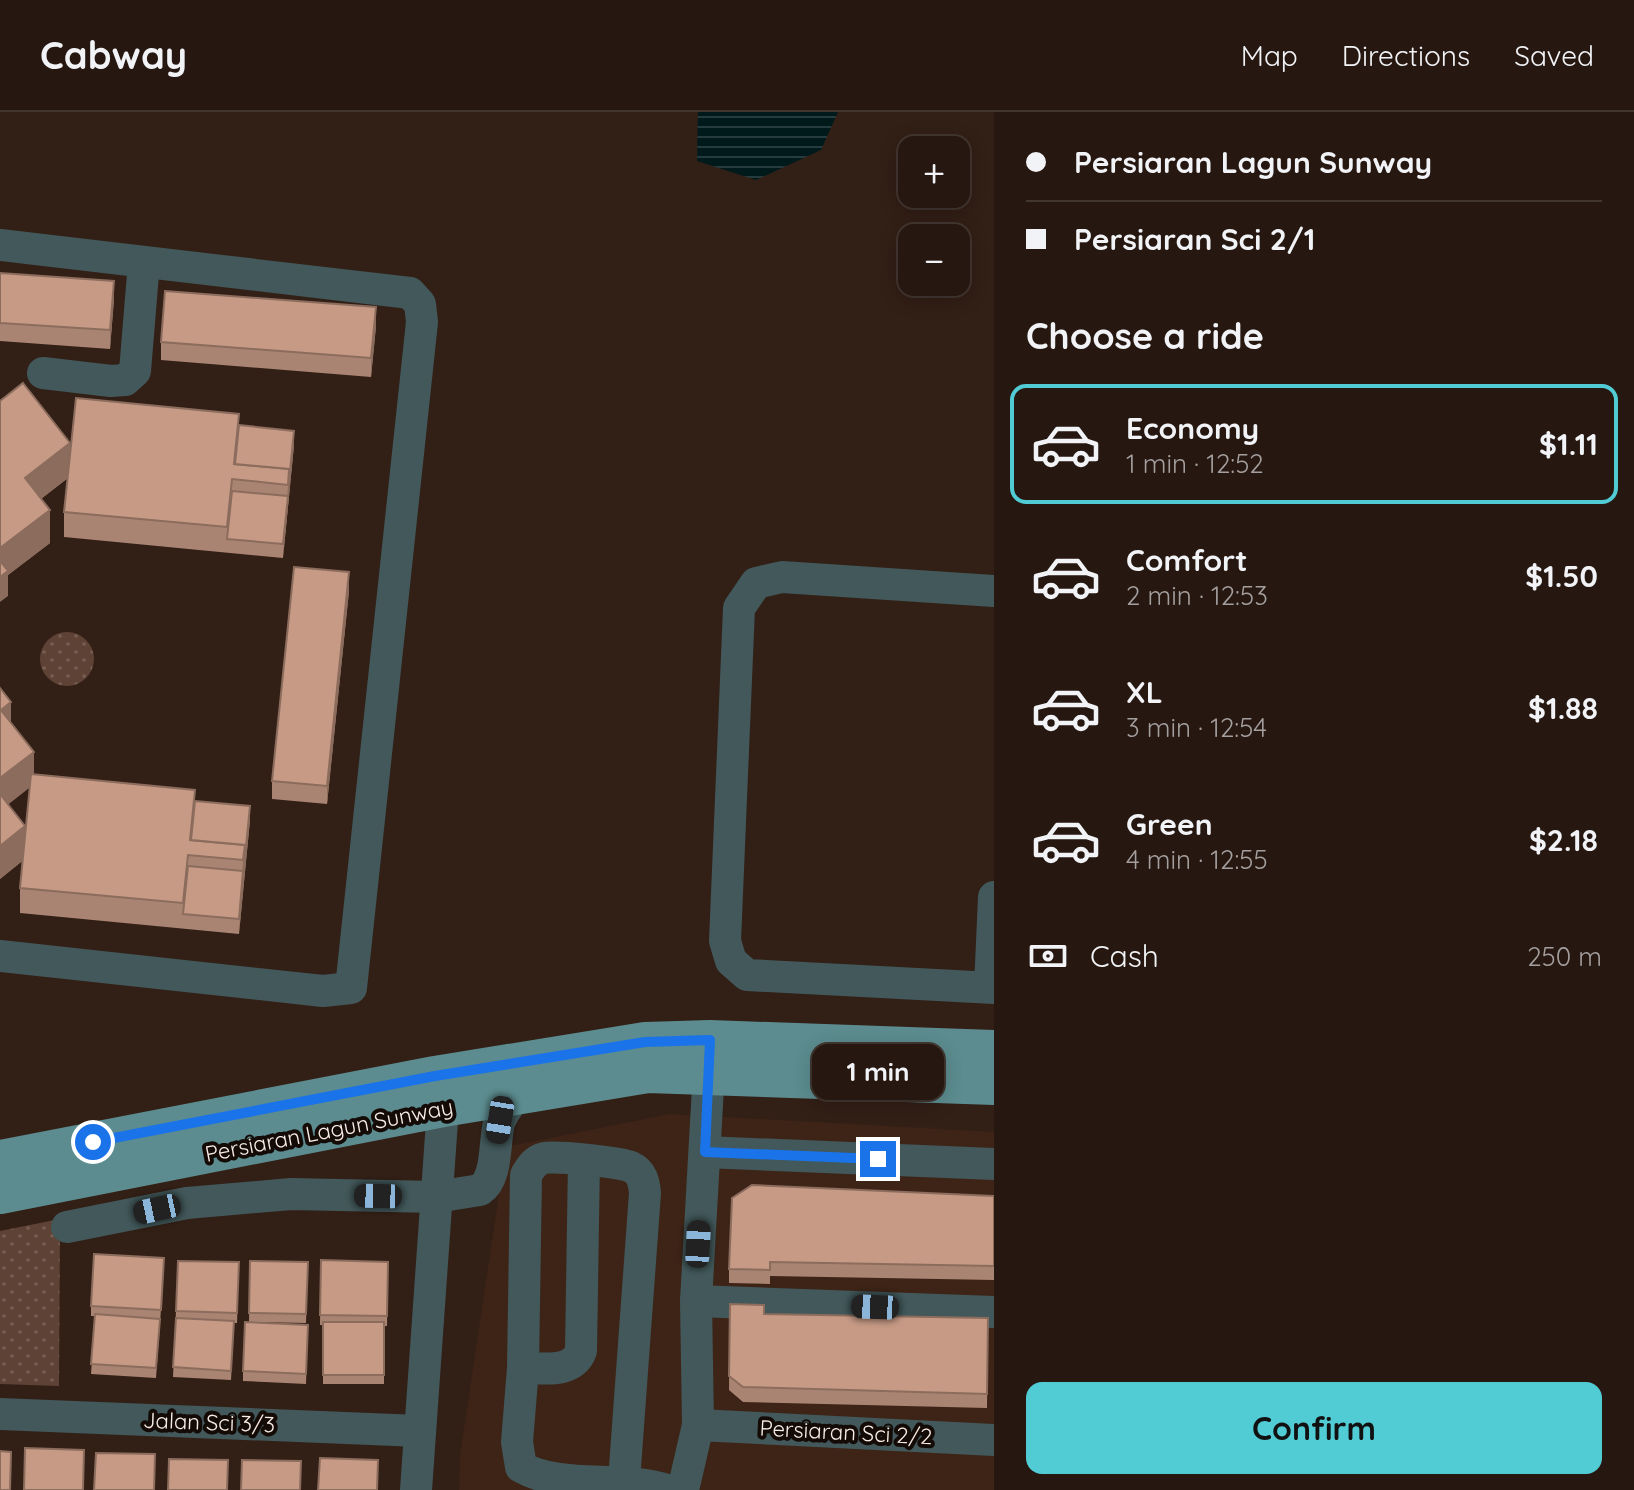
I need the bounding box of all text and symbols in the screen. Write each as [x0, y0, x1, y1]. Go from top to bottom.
text: Cabway [40, 31, 187, 79]
text: Map [1241, 38, 1298, 73]
text: Directions [1342, 38, 1470, 73]
text: Saved [1514, 38, 1594, 73]
map controls [898, 136, 970, 296]
button: + [898, 136, 970, 208]
text: Persiaran Lagun Sunway [1074, 143, 1432, 181]
text: Persiaran Sci 2/1 [1074, 220, 1315, 258]
button: − [898, 224, 970, 296]
text: Choose a ride [1026, 313, 1264, 358]
icon: car [1030, 408, 1102, 480]
text: Economy [1126, 409, 1259, 447]
text: $1.11 [1539, 425, 1598, 463]
text: 1 min · 12:52 [1126, 447, 1264, 480]
icon: car [1030, 540, 1102, 612]
text: Comfort [1126, 541, 1247, 579]
text: $1.50 [1525, 557, 1598, 595]
text: 2 min · 12:53 [1126, 579, 1268, 612]
icon: car [1030, 672, 1102, 744]
text: XL [1126, 673, 1163, 711]
text: $1.88 [1528, 689, 1598, 727]
text: 3 min · 12:54 [1126, 711, 1267, 744]
icon: car [1030, 804, 1102, 876]
text: Green [1126, 805, 1213, 843]
text: $2.18 [1529, 821, 1598, 859]
text: 4 min · 12:55 [1126, 843, 1268, 876]
icon: cash [1026, 934, 1070, 978]
text: Cash [1090, 937, 1159, 975]
text: 250 m [1527, 940, 1602, 973]
callout: 1 min [812, 1043, 944, 1099]
text: 1 min [847, 1055, 910, 1088]
street label: Persiaran Lagun Sunway [202, 1092, 456, 1168]
car [484, 1094, 516, 1146]
route start [75, 1124, 111, 1160]
route end [860, 1141, 896, 1177]
car [354, 1184, 402, 1208]
car [131, 1192, 183, 1226]
car [685, 1219, 711, 1269]
car [851, 1294, 899, 1320]
button: Confirm [1026, 1382, 1602, 1474]
street label: Jalan Sci 3/3 [143, 1406, 275, 1438]
street label: Persiaran Sci 2/2 [759, 1413, 933, 1451]

